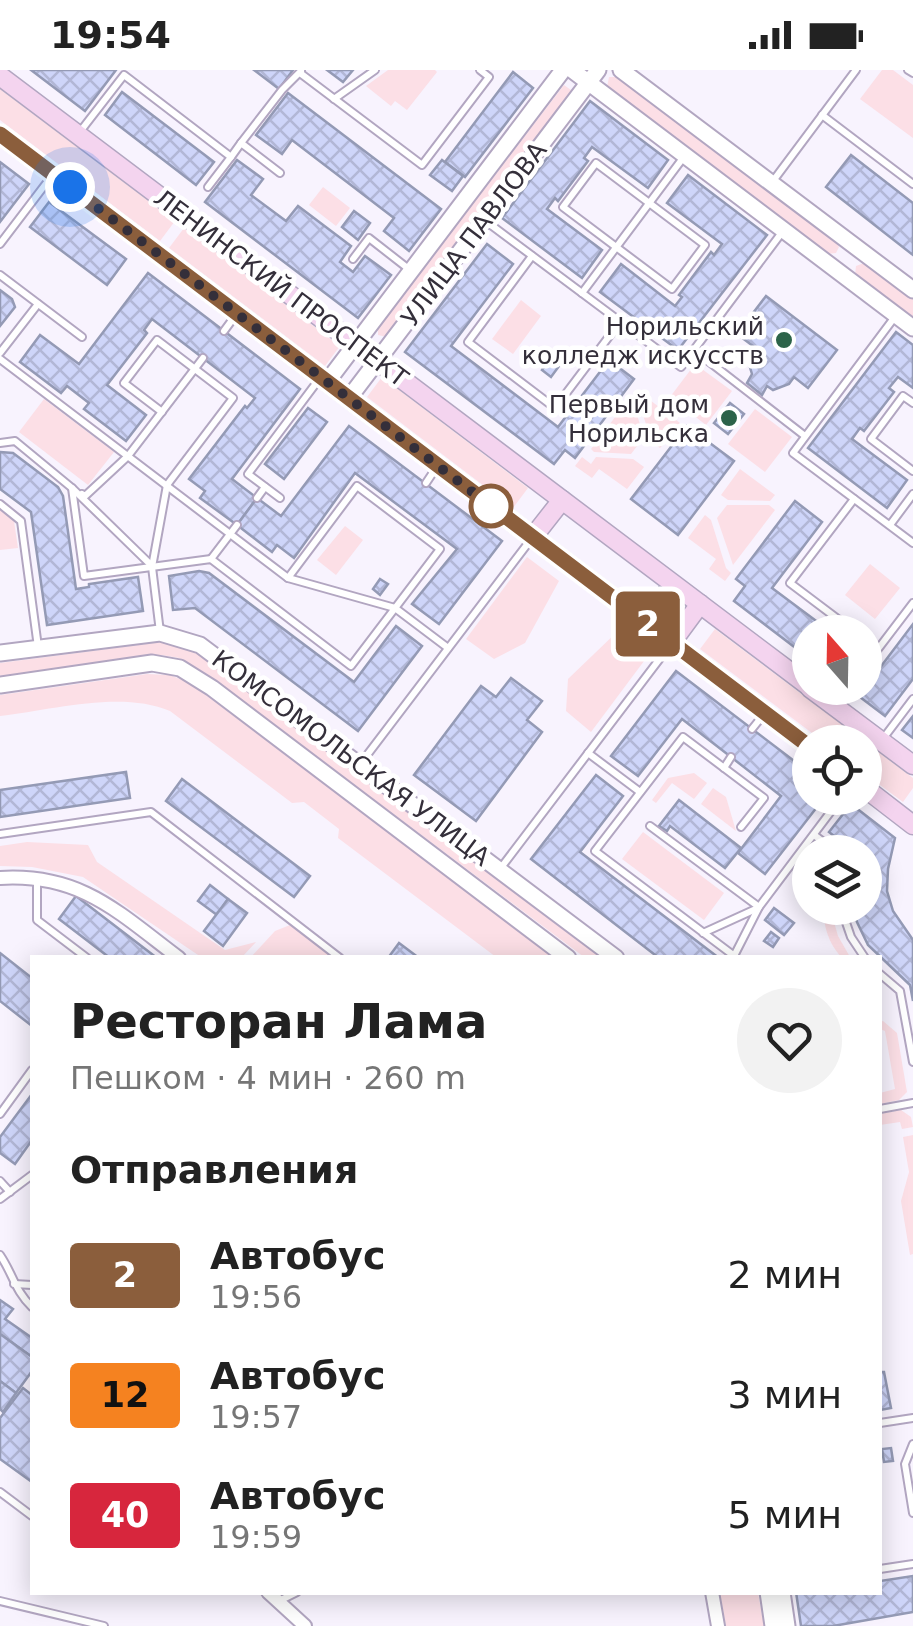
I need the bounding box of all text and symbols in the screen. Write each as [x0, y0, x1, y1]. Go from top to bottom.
text: 19:54 [50, 13, 171, 57]
street label: УЛИЦА ПАВЛОВА [395, 136, 553, 332]
your location [45, 162, 95, 212]
street label: ЛЕНИНСКИЙ ПРОСПЕКТ [148, 183, 414, 393]
place label: Норильский колледж искусств [522, 312, 764, 370]
marker: Норильский колледж искусств [773, 329, 795, 351]
place label: Первый дом Норильска [549, 390, 709, 448]
marker: Первый дом Норильска [718, 407, 740, 429]
unlabelled marker [470, 485, 512, 527]
line badge: 2 [616, 592, 680, 656]
text: 2 [636, 604, 660, 644]
north arrow [792, 615, 882, 705]
map controls [792, 615, 882, 925]
street label: КОМСОМОЛЬСКАЯ УЛИЦА [206, 644, 496, 872]
button: locate [792, 725, 882, 815]
button: layers [792, 835, 882, 925]
button: heart [737, 988, 842, 1093]
text: Ресторан Лама [70, 993, 488, 1049]
text: Пешком · 4 мин · 260 m [70, 1059, 466, 1097]
text: Отправления [70, 1148, 358, 1192]
text: Автобус [210, 1234, 385, 1278]
text: 2 мин [728, 1253, 842, 1297]
text: 2 [113, 1255, 137, 1295]
text: 19:56 [210, 1278, 302, 1316]
text: Автобус [210, 1354, 385, 1398]
text: 3 мин [728, 1373, 842, 1417]
text: 12 [101, 1375, 149, 1415]
text: 19:57 [210, 1398, 302, 1436]
text: Автобус [210, 1474, 385, 1518]
text: 5 мин [728, 1493, 842, 1537]
text: 40 [101, 1495, 149, 1535]
text: 19:59 [210, 1518, 302, 1556]

